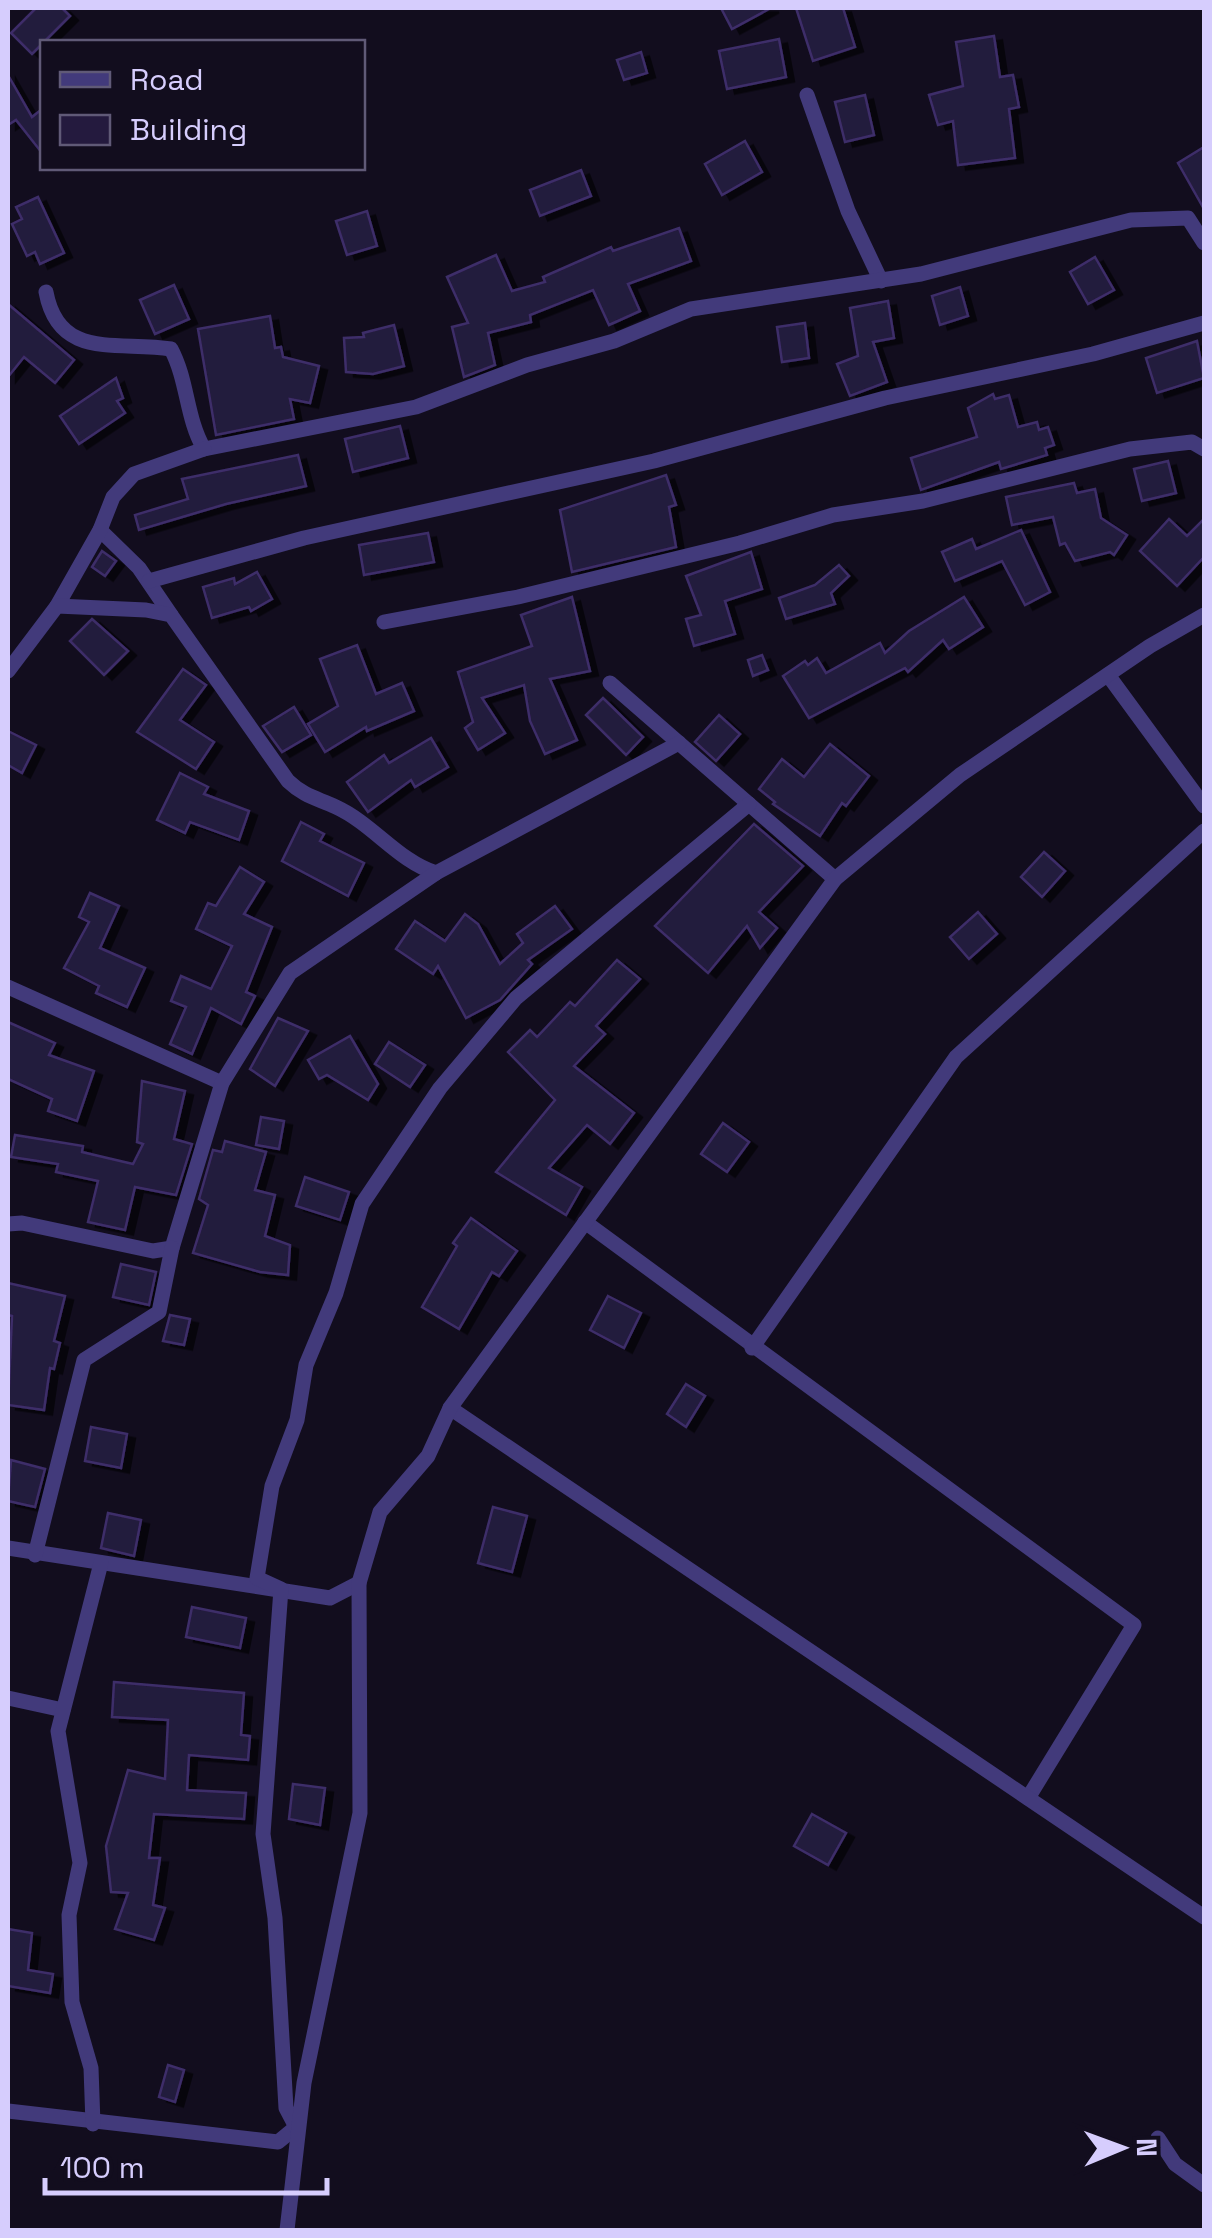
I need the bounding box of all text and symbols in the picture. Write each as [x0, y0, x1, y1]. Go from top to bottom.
legend [40, 40, 365, 170]
text: Road [130, 60, 204, 99]
text: Building [130, 110, 247, 149]
north arrow [1072, 2098, 1172, 2198]
scale bar [45, 2133, 328, 2195]
text: N [1129, 2138, 1165, 2157]
text: 100 m [60, 2148, 145, 2187]

